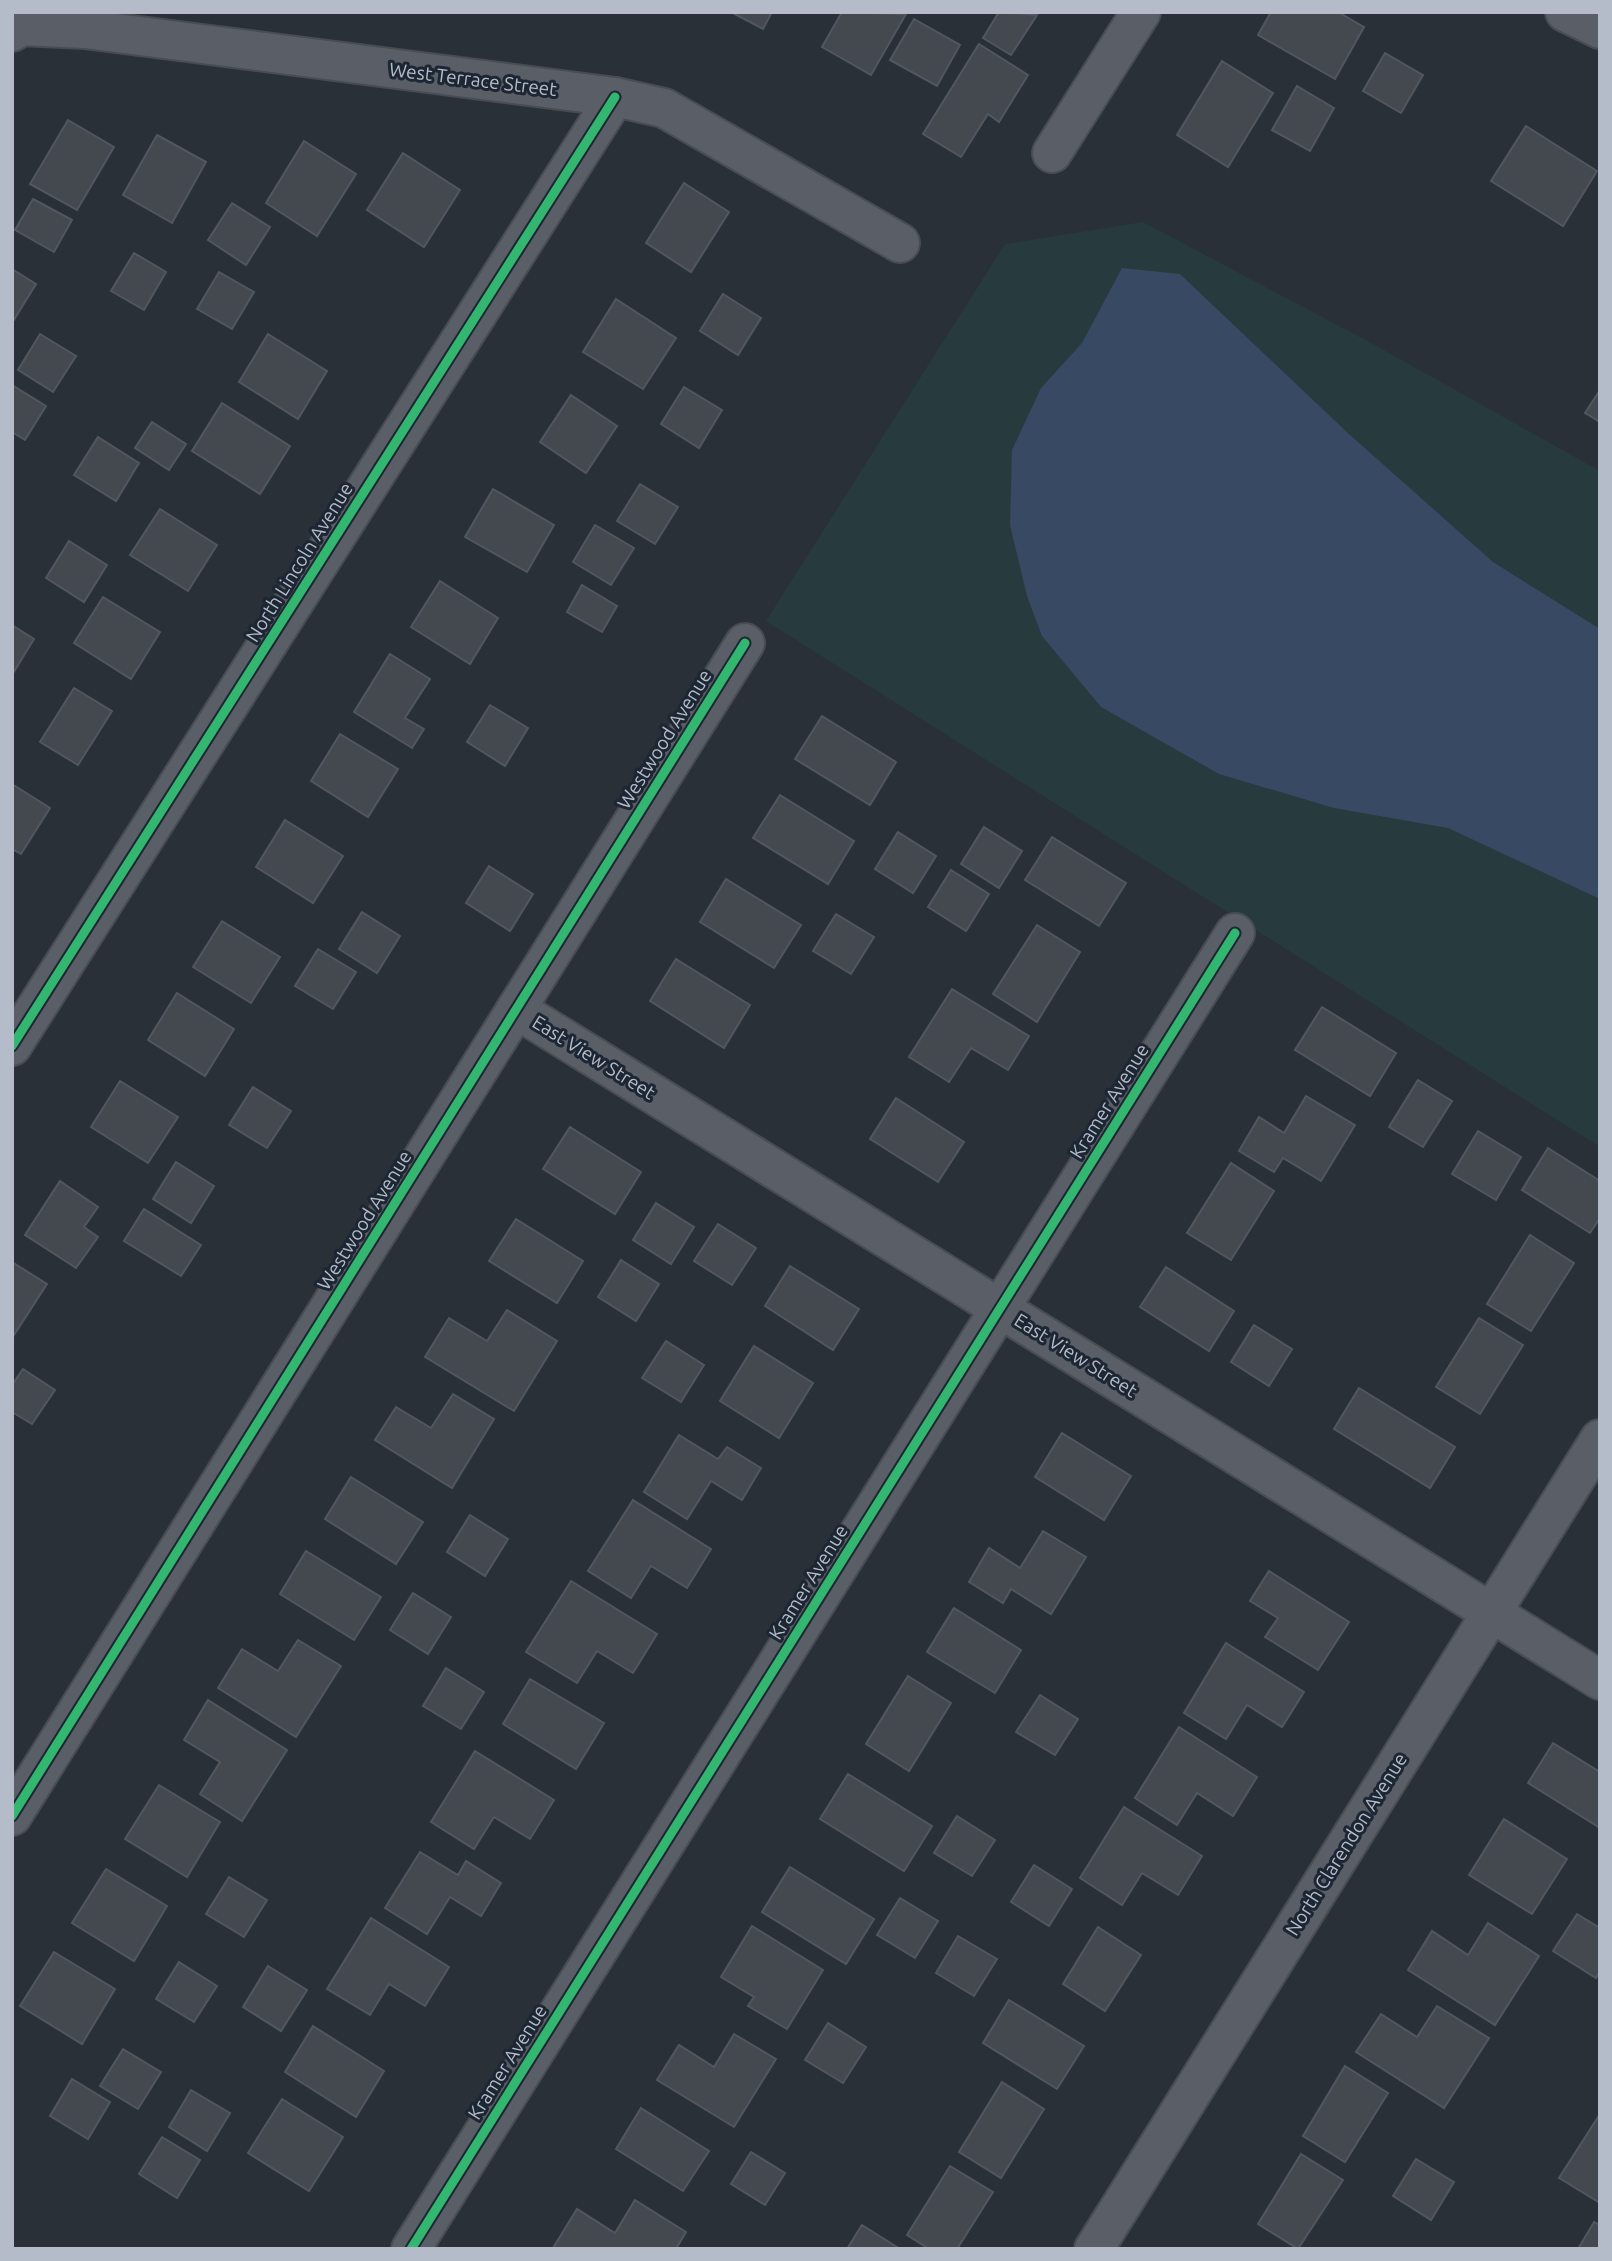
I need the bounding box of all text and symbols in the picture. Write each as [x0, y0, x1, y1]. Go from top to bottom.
street label: West Terrace Street [388, 58, 559, 100]
street label: North Lincoln Avenue [241, 478, 357, 646]
street label: Westwood Avenue [612, 665, 716, 813]
street label: East View Street [529, 1010, 660, 1104]
street label: Kramer Avenue [1065, 1040, 1153, 1162]
street label: Westwood Avenue [312, 1146, 416, 1294]
street label: East View Street [1011, 1308, 1142, 1402]
street label: Kramer Avenue [764, 1521, 852, 1643]
street label: North Clarendon Avenue [1281, 1749, 1411, 1939]
street label: Kramer Avenue [463, 2001, 551, 2123]

